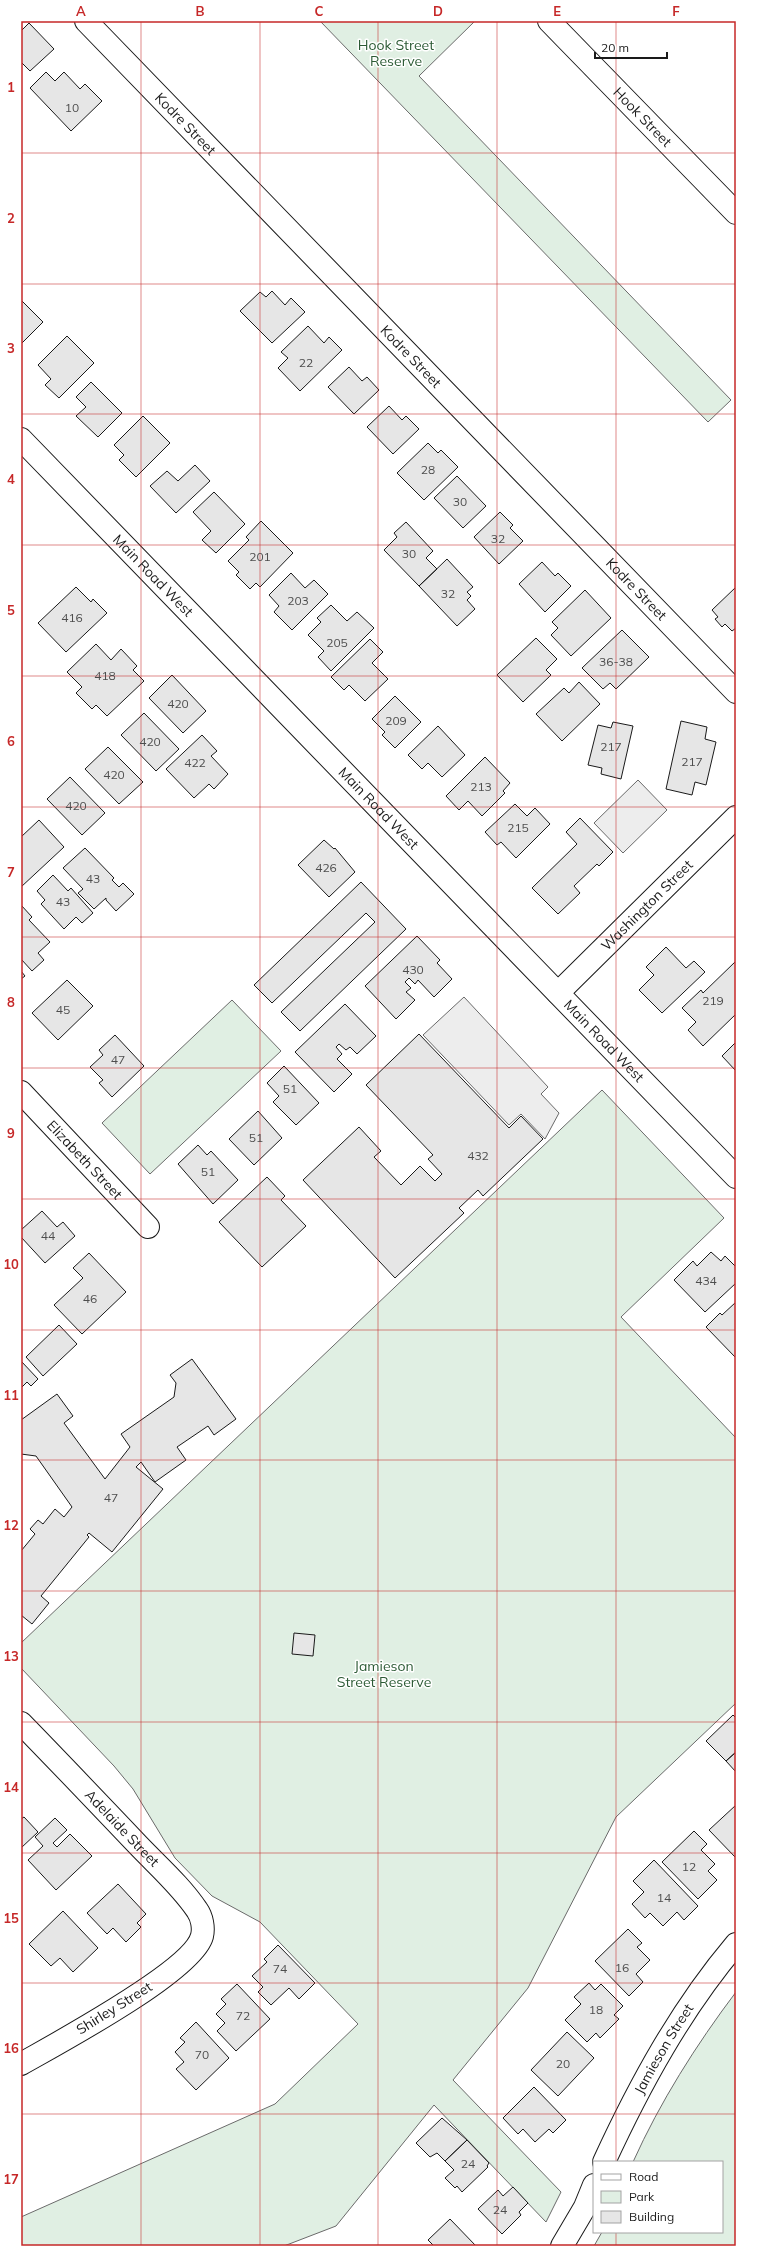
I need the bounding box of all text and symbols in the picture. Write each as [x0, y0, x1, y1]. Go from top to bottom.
text: A [76, 3, 86, 19]
text: B [196, 3, 205, 19]
text: C [315, 3, 324, 19]
text: D [433, 3, 443, 19]
text: E [553, 3, 561, 19]
text: F [672, 3, 680, 19]
scale bar [595, 34, 667, 60]
park label: Hook Street Reserve [358, 36, 434, 70]
text: 20 m [601, 40, 629, 55]
text: 1 [7, 79, 15, 95]
street label: Hook Street [609, 83, 676, 151]
street label: Kodre Street [151, 89, 220, 159]
house number: 10 [65, 100, 79, 115]
text: 2 [7, 210, 15, 226]
street label: Kodre Street [377, 321, 445, 392]
text: 3 [7, 340, 15, 356]
house number: 22 [299, 355, 313, 370]
house number: 28 [421, 462, 435, 477]
text: 4 [7, 471, 15, 487]
house number: 30 [453, 494, 467, 509]
street label: Main Road West [109, 530, 197, 621]
house number: 32 [491, 531, 505, 546]
house number: 30 [402, 546, 416, 561]
house number: 201 [249, 549, 271, 564]
street label: Kodre Street [602, 554, 671, 624]
house number: 32 [441, 586, 455, 601]
house number: 203 [287, 593, 309, 608]
text: 5 [7, 602, 15, 618]
house number: 416 [61, 610, 83, 625]
house number: 205 [326, 635, 348, 650]
house number: 36-38 [599, 654, 633, 669]
house number: 418 [94, 668, 116, 683]
house number: 420 [167, 696, 189, 711]
house number: 209 [385, 713, 407, 728]
text: 6 [7, 733, 15, 749]
house number: 420 [139, 734, 161, 749]
house number: 217 [600, 739, 622, 754]
house number: 217 [681, 754, 703, 769]
house number: 422 [184, 755, 206, 770]
street label: Main Road West [335, 763, 423, 853]
house number: 420 [103, 767, 125, 782]
house number: 213 [470, 779, 492, 794]
house number: 420 [65, 798, 87, 813]
house number: 215 [507, 820, 529, 835]
street label: Washington Street [597, 856, 697, 954]
house number: 426 [315, 860, 337, 875]
text: 7 [7, 864, 15, 880]
house number: 43 [86, 871, 100, 886]
house number: 43 [56, 894, 70, 909]
house number: 430 [402, 962, 424, 977]
house number: 219 [702, 993, 724, 1008]
text: 8 [7, 994, 15, 1010]
street label: Main Road West [560, 996, 648, 1086]
house number: 45 [56, 1002, 70, 1017]
house number: 47 [111, 1052, 125, 1067]
house number: 51 [283, 1081, 297, 1096]
street label: Elizabeth Street [43, 1116, 126, 1203]
text: 9 [7, 1125, 15, 1141]
house number: 51 [249, 1130, 263, 1145]
house number: 432 [467, 1148, 489, 1163]
house number: 51 [201, 1164, 215, 1179]
house number: 44 [41, 1228, 55, 1243]
text: 10 [3, 1256, 19, 1272]
house number: 434 [695, 1273, 717, 1288]
house number: 46 [83, 1291, 97, 1306]
text: 11 [3, 1387, 19, 1403]
house number: 47 [104, 1490, 118, 1505]
text: 12 [3, 1517, 19, 1533]
text: 13 [3, 1648, 19, 1664]
park label: Jamieson Street Reserve [337, 1657, 431, 1691]
text: 14 [3, 1779, 19, 1795]
street label: Adelaide Street [81, 1786, 163, 1870]
house number: 12 [682, 1859, 696, 1874]
house number: 14 [657, 1890, 671, 1905]
text: 15 [3, 1910, 19, 1926]
house number: 16 [615, 1960, 629, 1975]
house number: 74 [273, 1961, 287, 1976]
street label: Shirley Street [73, 1978, 155, 2038]
street label: Jamieson Street [630, 2000, 697, 2097]
house number: 18 [589, 2002, 603, 2017]
house number: 72 [236, 2008, 250, 2023]
text: 16 [3, 2040, 19, 2056]
house number: 70 [195, 2047, 209, 2062]
house number: 20 [556, 2056, 570, 2071]
house number: 24 [461, 2156, 475, 2171]
legend [593, 2161, 723, 2233]
text: Road [629, 2169, 658, 2184]
text: 17 [3, 2171, 19, 2187]
text: Park [629, 2189, 655, 2204]
house number: 24 [493, 2202, 507, 2217]
text: Building [629, 2209, 674, 2224]

